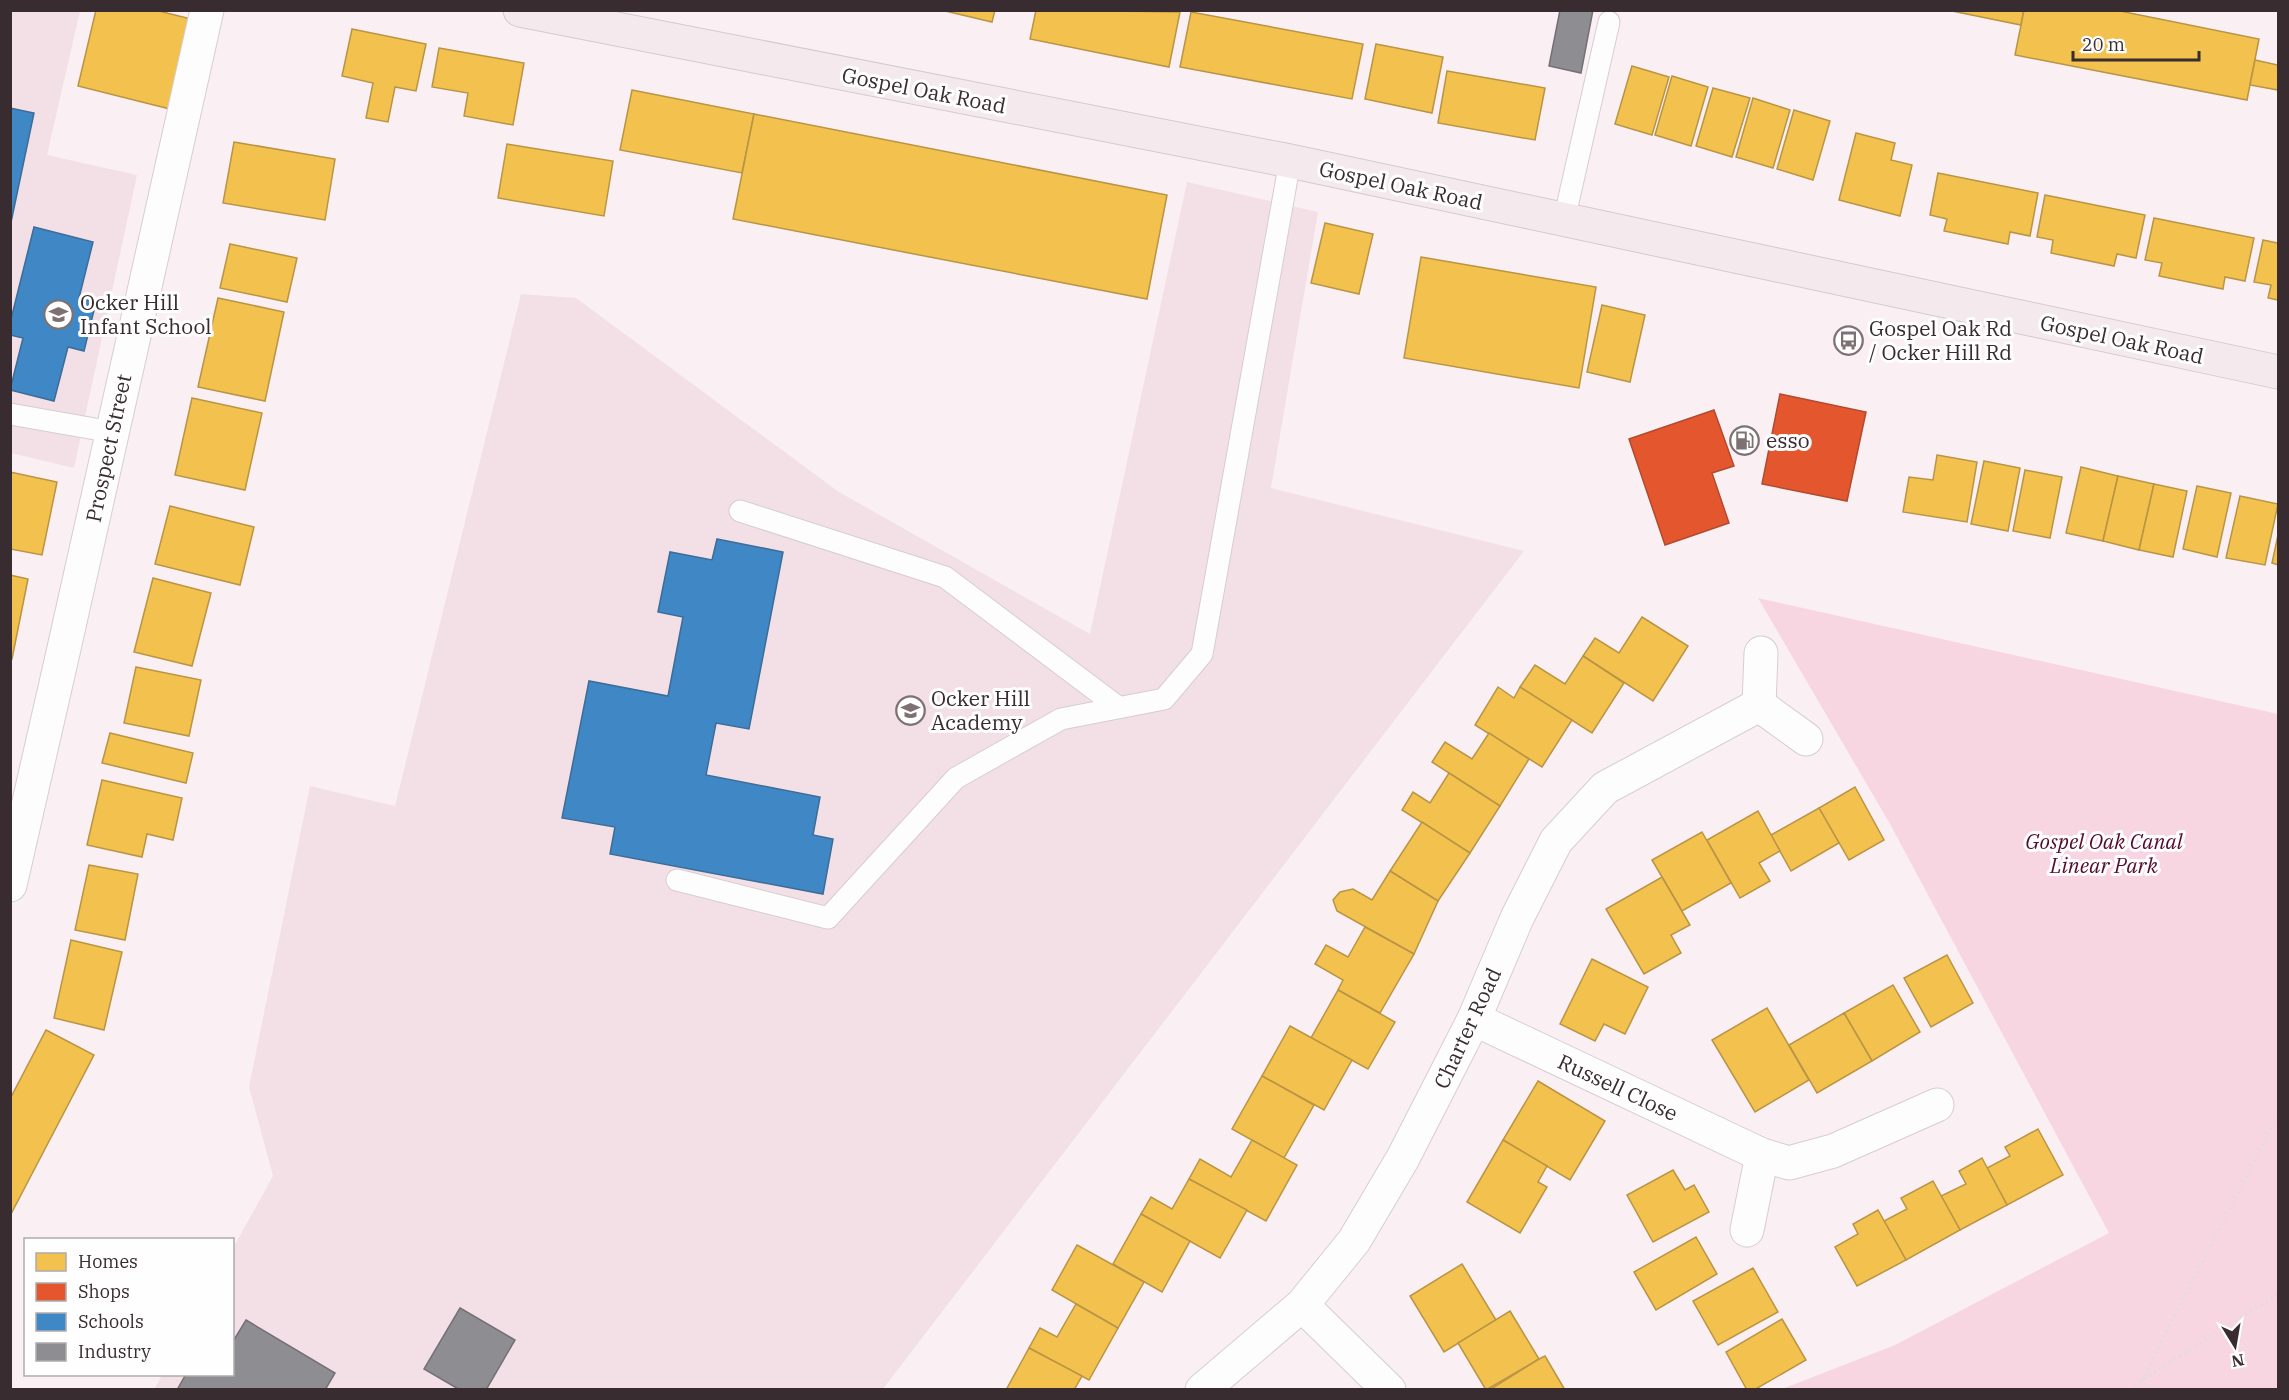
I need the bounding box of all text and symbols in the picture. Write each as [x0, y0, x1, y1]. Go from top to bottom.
scale bar [2073, 24, 2199, 62]
text: 20 m [2082, 33, 2125, 56]
street label: Gospel Oak Road [840, 60, 1009, 120]
street label: Gospel Oak Road [1317, 154, 1486, 216]
place label: Ocker Hill Infant School [80, 288, 212, 340]
school or university icon: Ocker Hill Infant School [43, 298, 75, 330]
street label: Gospel Oak Road [2038, 308, 2207, 370]
place label: Gospel Oak Rd / Ocker Hill Rd [1869, 314, 2012, 366]
bus stop icon: Gospel Oak Rd / Ocker Hill Rd [1832, 324, 1864, 356]
street label: Prospect Street [79, 371, 137, 525]
fuel station icon: esso [1729, 424, 1761, 456]
place label: esso [1766, 426, 1809, 454]
place label: Ocker Hill Academy [931, 684, 1030, 736]
school or university icon: Ocker Hill Academy [894, 694, 926, 726]
park label: Gospel Oak Canal Linear Park [2025, 827, 2184, 879]
street label: Charter Road [1427, 963, 1507, 1093]
street label: Russell Close [1553, 1047, 1683, 1127]
legend [24, 1238, 234, 1376]
text: Homes [78, 1250, 138, 1273]
text: Shops [78, 1280, 130, 1303]
text: Schools [78, 1310, 144, 1333]
north arrow [2205, 1316, 2265, 1376]
text: Industry [78, 1340, 151, 1363]
text: N [2230, 1350, 2246, 1372]

